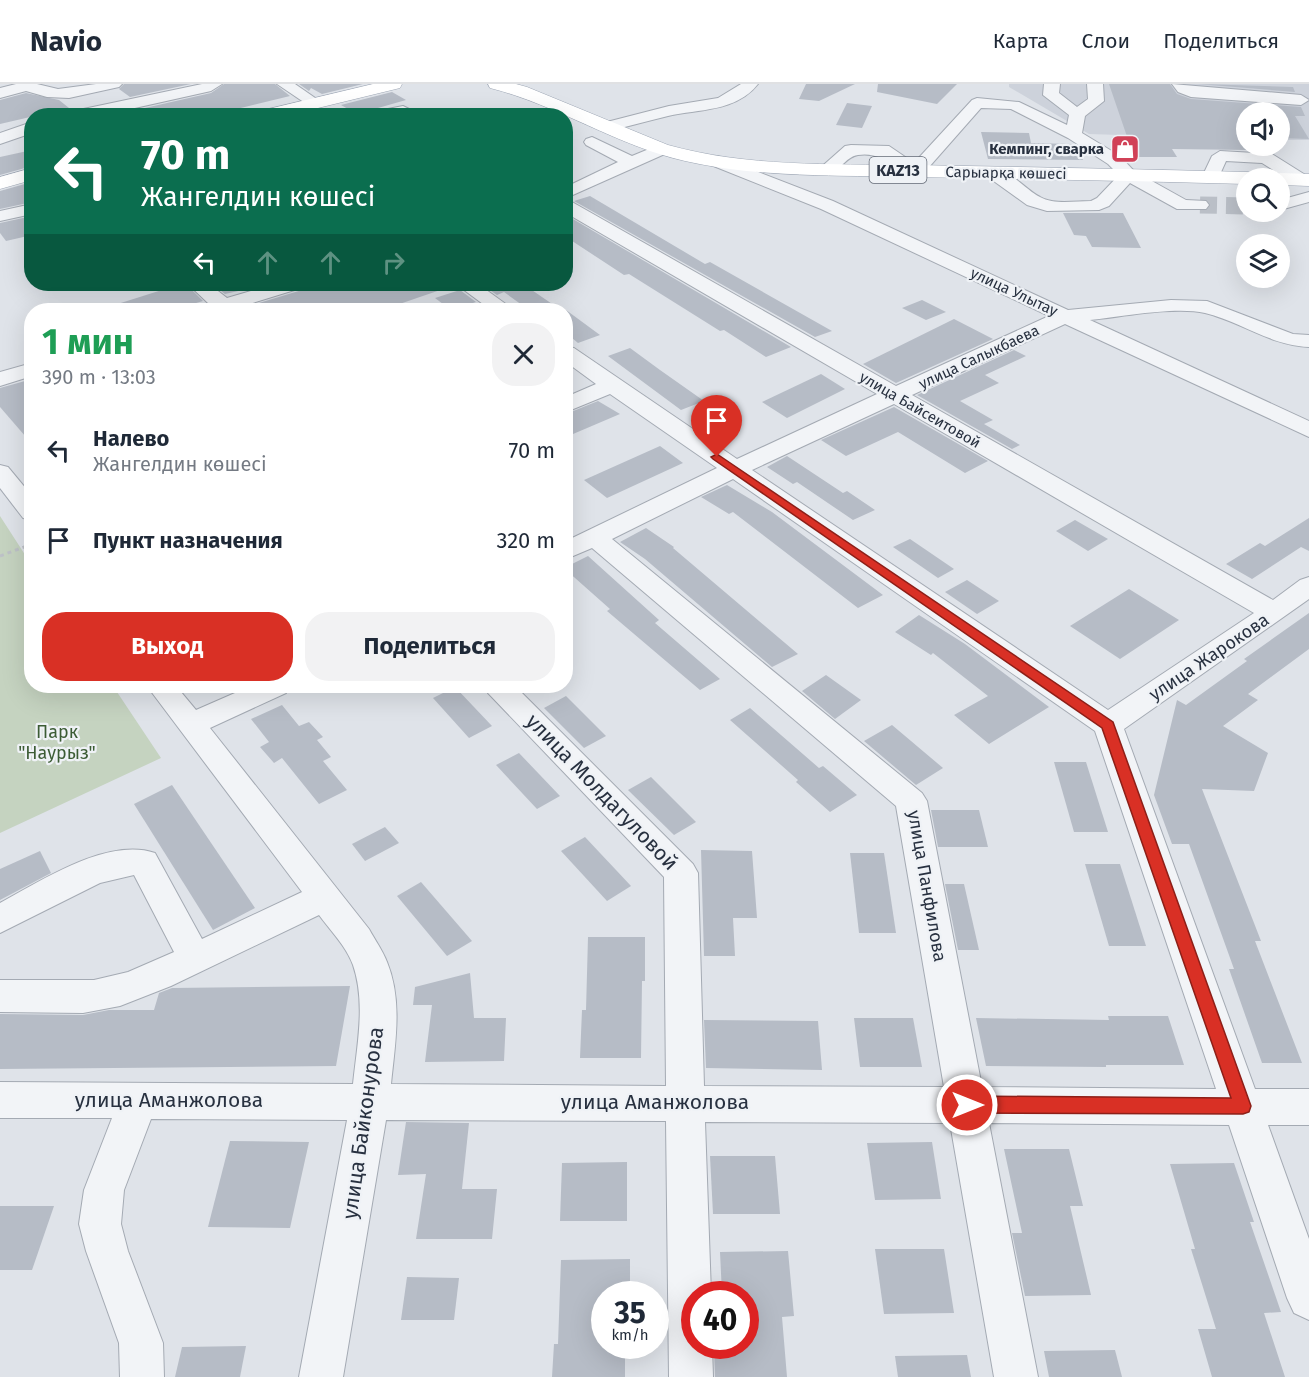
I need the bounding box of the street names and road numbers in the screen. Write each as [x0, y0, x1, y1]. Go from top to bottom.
road number: KAZ13 [870, 157, 926, 183]
street label: Сарыарқа көшесі [945, 163, 1067, 183]
street label: улица Улытау [967, 264, 1061, 320]
street label: улица Салыкбаева [916, 321, 1042, 393]
street label: улица Байсеитовой [856, 368, 984, 452]
street label: улица Жарокова [1145, 609, 1273, 705]
street label: улица Молдагуловой [520, 708, 684, 876]
street label: улица Панфилова [903, 808, 951, 964]
street label: улица Байконурова [337, 1025, 389, 1221]
street label: улица Аманжолова [75, 1087, 263, 1113]
street label: улица Аманжолова [561, 1089, 749, 1115]

